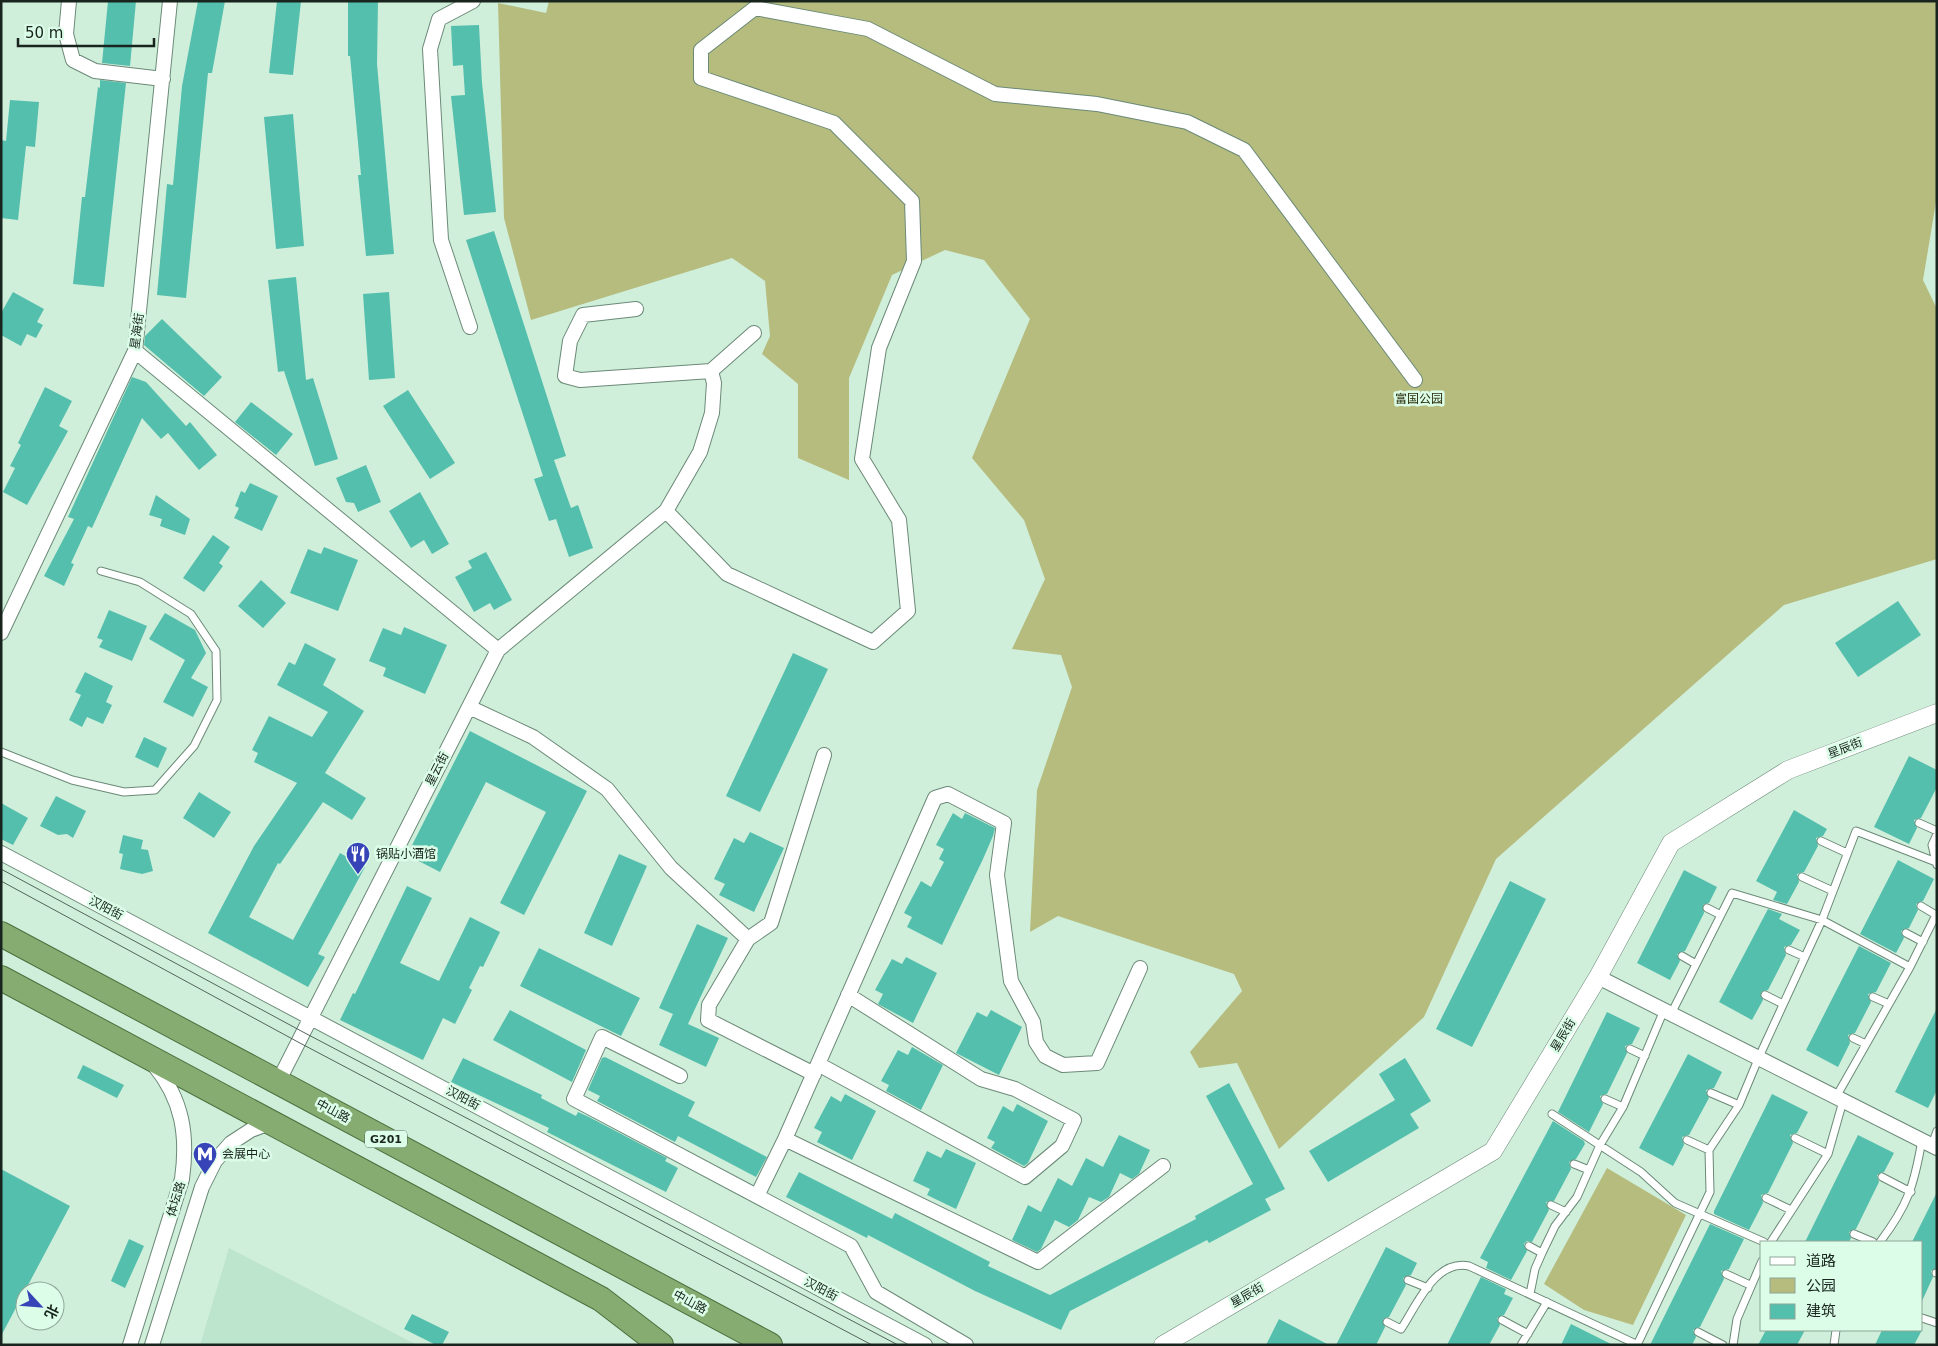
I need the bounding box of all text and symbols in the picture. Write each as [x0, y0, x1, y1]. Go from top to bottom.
scale bar [18, 15, 154, 47]
text: 50 m [25, 24, 63, 42]
street label: 星海街 [128, 312, 146, 350]
park label: 富国公园 [1395, 392, 1443, 406]
street label: 星辰街 [1826, 735, 1864, 761]
street label: 星云街 [423, 750, 451, 788]
restaurant icon: 锅贴小酒馆 [345, 841, 371, 875]
place label: 锅贴小酒馆 [376, 847, 436, 861]
street label: 汉阳街 [87, 893, 125, 923]
street label: 星辰街 [1548, 1016, 1578, 1054]
street label: 汉阳街 [444, 1083, 482, 1113]
street label: 中山路 [314, 1096, 352, 1126]
road number: G201 [365, 1130, 407, 1148]
metro station icon: 会展中心 [192, 1141, 218, 1175]
place label: 会展中心 [222, 1147, 270, 1161]
street label: 体坛路 [164, 1180, 188, 1218]
legend [1760, 1241, 1923, 1331]
text: 道路 [1806, 1252, 1836, 1270]
street label: 汉阳街 [802, 1274, 840, 1304]
text: 公园 [1806, 1277, 1836, 1295]
street label: 星辰街 [1228, 1280, 1266, 1310]
north arrow [15, 1281, 65, 1331]
street label: 中山路 [671, 1287, 709, 1317]
text: 北 [41, 1302, 62, 1321]
text: 建筑 [1806, 1302, 1836, 1320]

